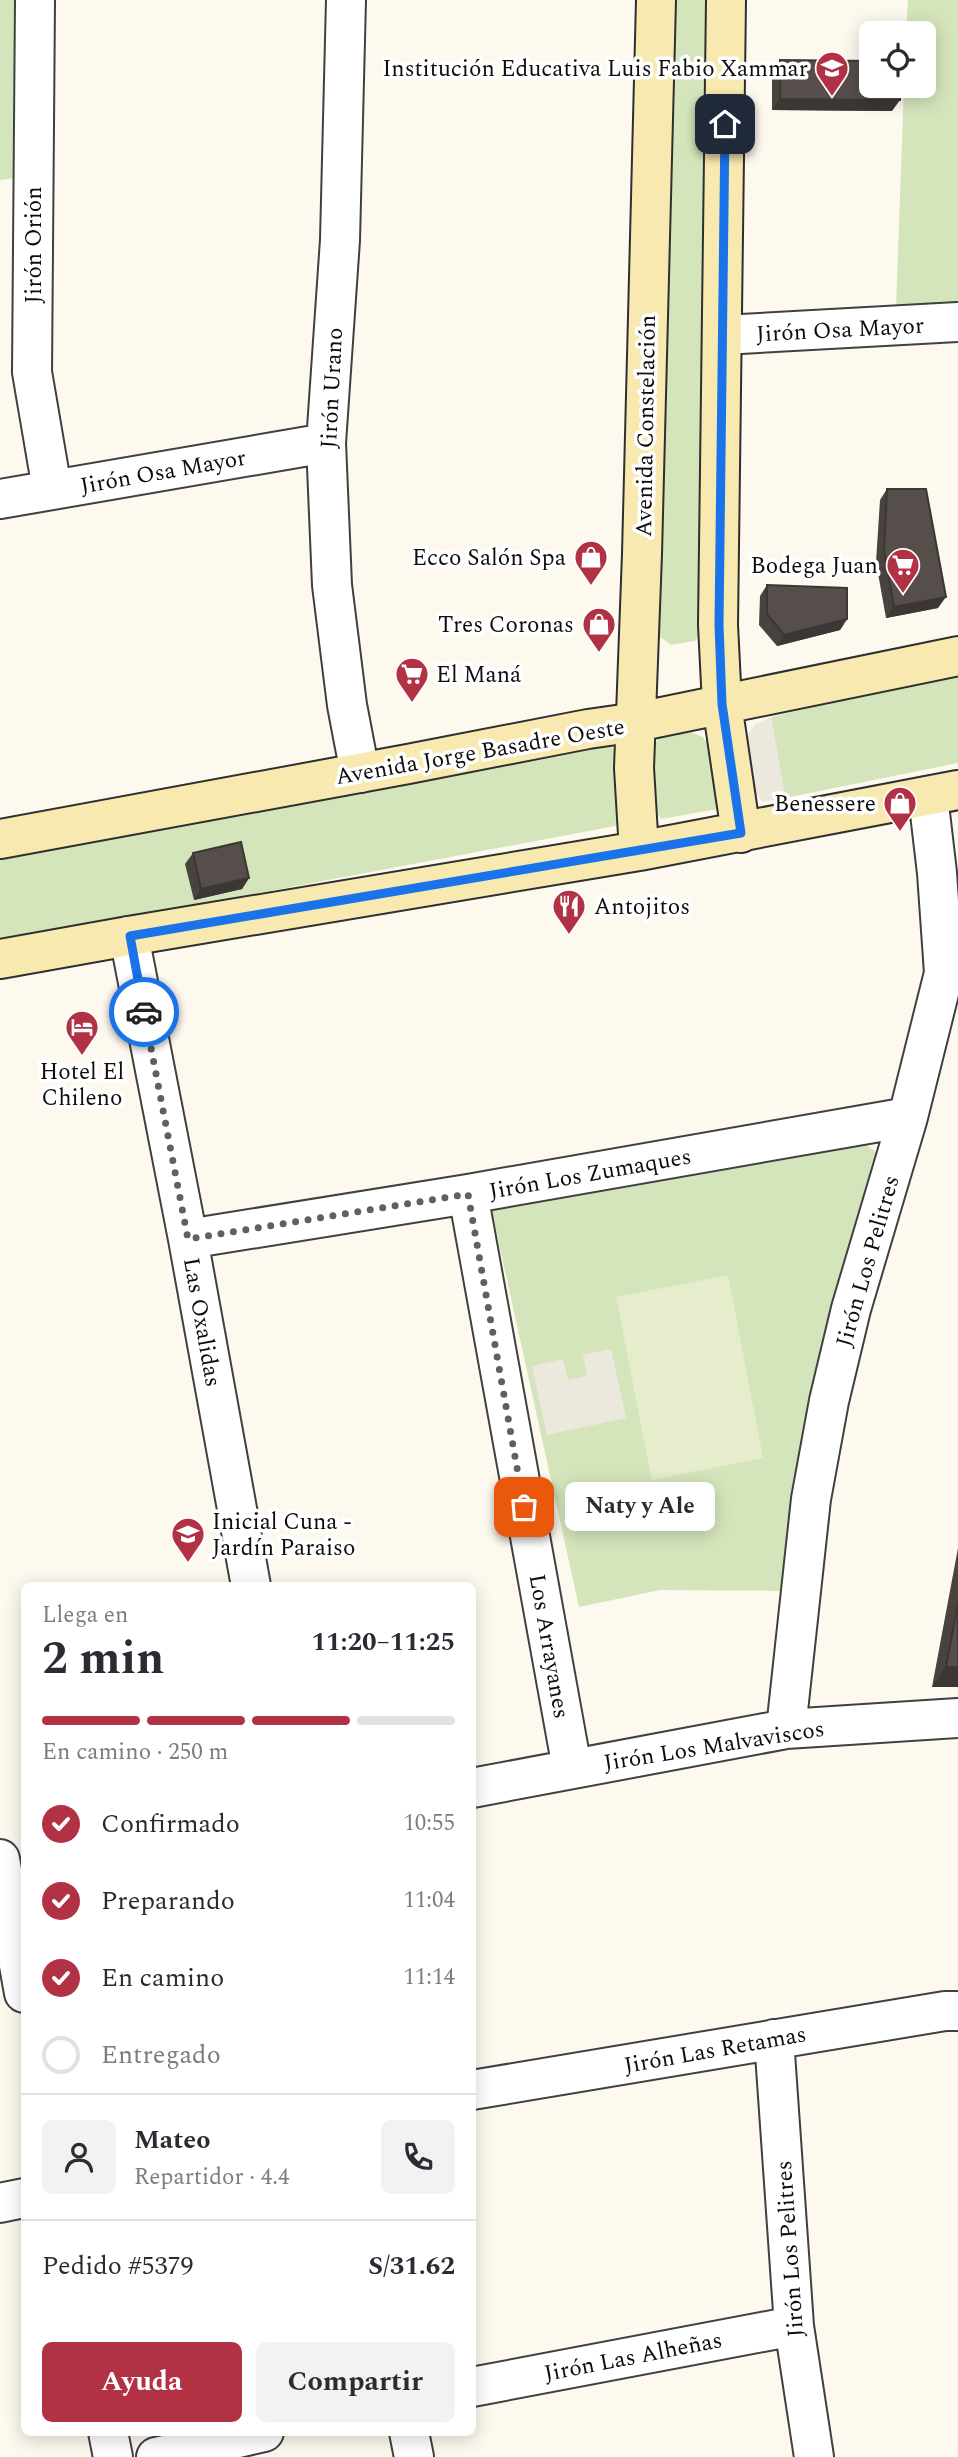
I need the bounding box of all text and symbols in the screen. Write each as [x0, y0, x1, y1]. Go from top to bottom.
map controls [859, 21, 936, 98]
button: locate [859, 21, 936, 98]
school or university icon: Institución Educativa Luis Fabio Xammar [813, 49, 851, 98]
place label: Institución Educativa Luis Fabio Xammar [382, 52, 808, 87]
pin [695, 94, 755, 154]
icon: home [706, 105, 744, 143]
street label: Jirón Orión [17, 186, 52, 304]
street label: Jirón Osa Mayor [755, 309, 925, 352]
street label: Avenida Constelación [627, 315, 666, 537]
street label: Jirón Urano [312, 327, 353, 450]
street label: Jirón Osa Mayor [78, 441, 249, 504]
shop icon: Ecco Salón Spa [572, 538, 610, 587]
place label: Ecco Salón Spa [412, 541, 566, 576]
supermarket icon: Bodega Juan [884, 546, 922, 595]
place label: Bodega Juan [751, 549, 878, 584]
shop icon: Tres Coronas [580, 605, 618, 654]
place label: Tres Coronas [438, 608, 574, 643]
supermarket icon: El Maná [393, 655, 431, 704]
place label: El Maná [436, 658, 521, 693]
street label: Avenida Jorge Basadre Oeste [333, 710, 628, 795]
shop icon: Benessere [881, 784, 919, 833]
place label: Benessere [774, 787, 876, 822]
restaurant icon: Antojitos [550, 887, 588, 936]
place label: Antojitos [594, 890, 690, 925]
courier [109, 977, 179, 1047]
icon: car [125, 993, 163, 1031]
hotel icon: Hotel El Chileno [63, 1008, 101, 1057]
place label: Hotel El Chileno [40, 1055, 124, 1116]
street label: Jirón Los Zumaques [486, 1139, 694, 1209]
street label: Jirón Los Pelitres [827, 1171, 910, 1351]
street label: Las Oxalidas [173, 1255, 230, 1390]
pin [494, 1477, 554, 1537]
callout: Naty y Ale [566, 1482, 716, 1532]
icon: bag [505, 1488, 543, 1526]
text: Naty y Ale [585, 1489, 695, 1524]
place label: Inicial Cuna - Jardín Paraiso [212, 1505, 355, 1566]
school or university icon: Inicial Cuna - Jardín Paraiso [169, 1515, 207, 1564]
street label: Los Arrayanes [519, 1571, 578, 1721]
text: Llega en [42, 1598, 128, 1633]
text: 11:20–11:25 [311, 1622, 455, 1662]
text: 2 min [42, 1624, 164, 1694]
street label: Jirón Los Malvaviscos [601, 1712, 827, 1781]
text: En camino · 250 m [42, 1735, 228, 1770]
text: Confirmado [101, 1804, 240, 1844]
icon: check [42, 1805, 80, 1843]
text: 10:55 [403, 1806, 455, 1841]
text: Preparando [101, 1881, 235, 1921]
icon: check [42, 1882, 80, 1920]
text: 11:04 [403, 1883, 455, 1918]
text: En camino [101, 1958, 224, 1998]
icon: check [42, 1959, 80, 1997]
text: 11:14 [403, 1960, 455, 1995]
street label: Jirón Las Retamas [621, 2017, 809, 2084]
text: Entregado [101, 2035, 221, 2075]
button: person [42, 2120, 116, 2194]
text: Mateo [134, 2120, 211, 2160]
button: phone [381, 2120, 455, 2194]
street label: Jirón Los Pelitres [767, 2159, 814, 2338]
text: Repartidor · 4.4 [134, 2160, 290, 2195]
text: Pedido #5379 [42, 2246, 193, 2286]
text: S/31.62 [368, 2246, 455, 2286]
street label: Jirón Las Alheñas [541, 2323, 725, 2392]
button: Ayuda [42, 2342, 242, 2422]
button: Compartir [256, 2342, 455, 2422]

